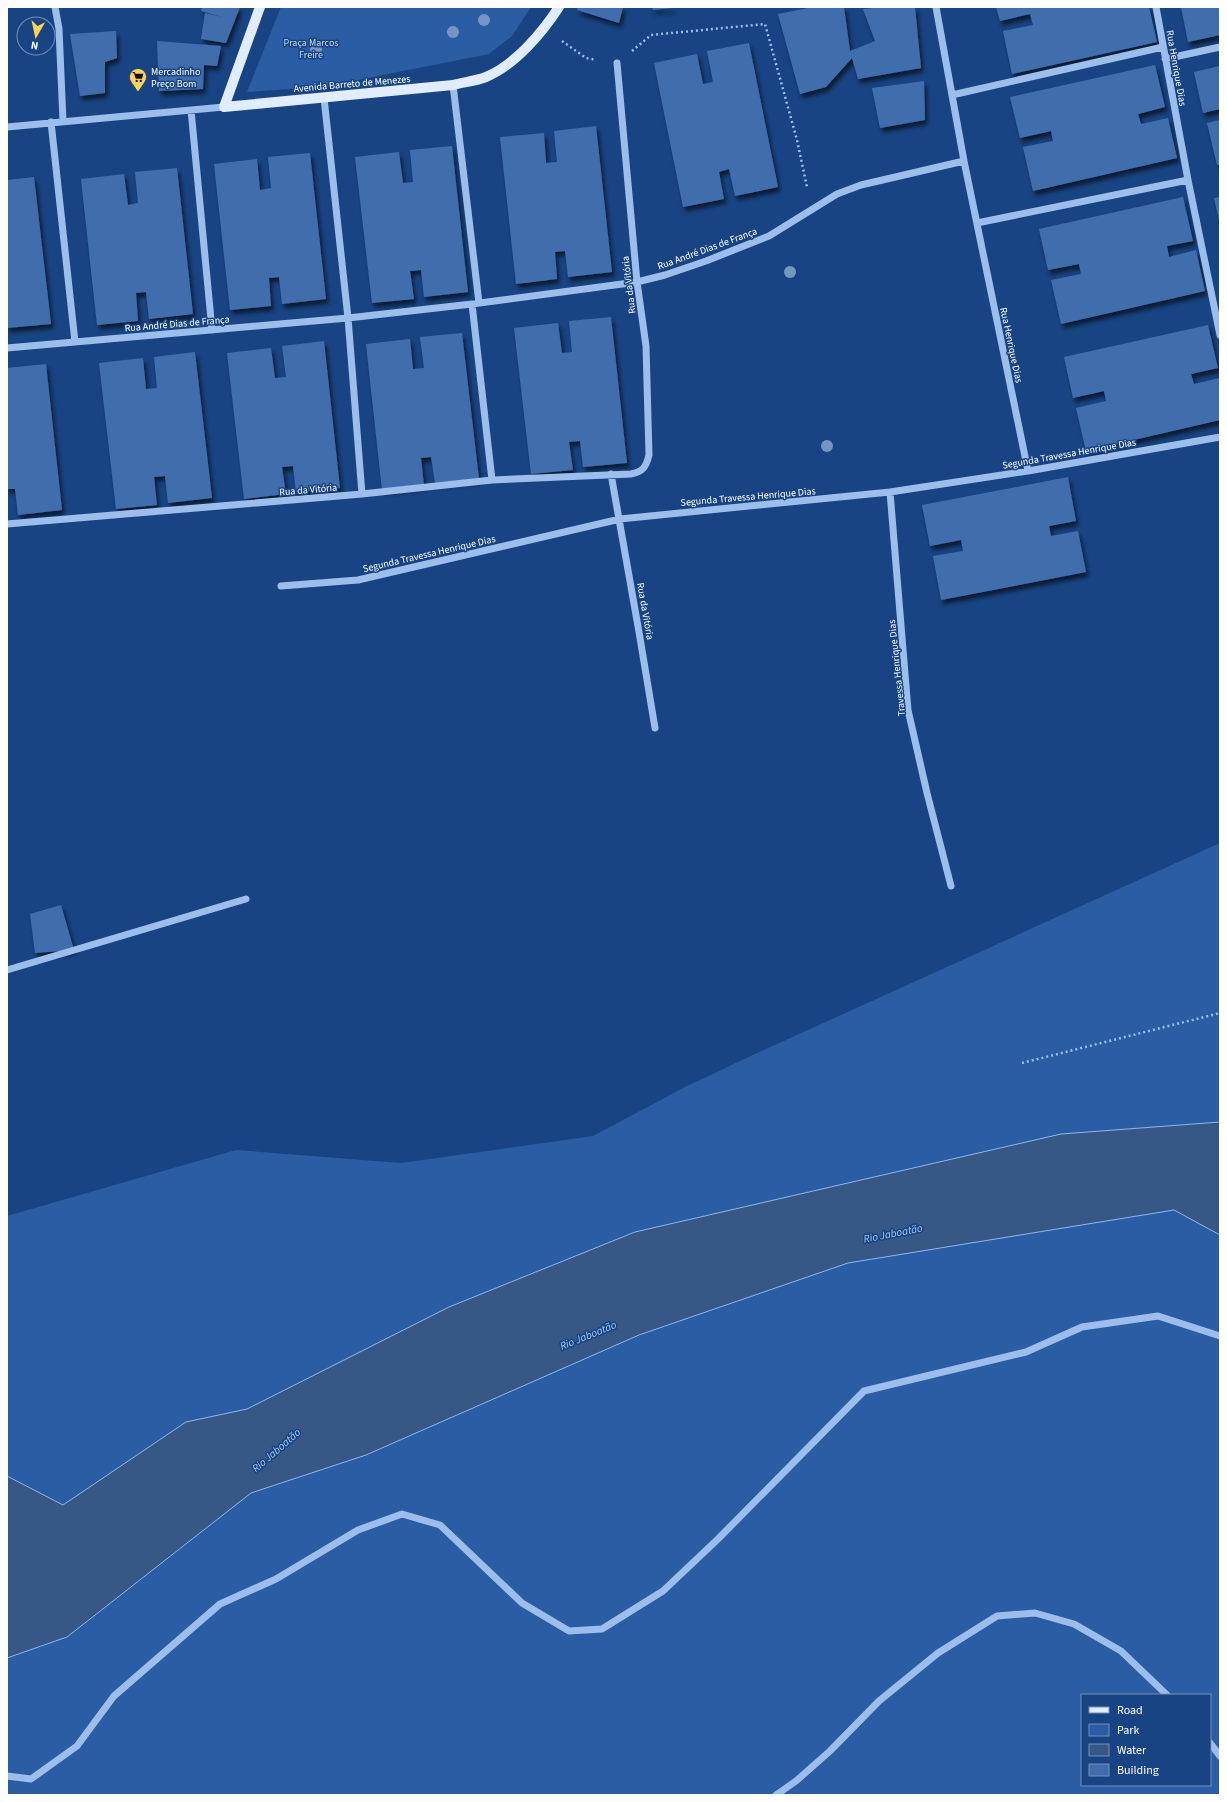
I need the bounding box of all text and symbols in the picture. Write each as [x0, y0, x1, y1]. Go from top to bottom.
north arrow [16, 16, 56, 56]
street label: Rua Henrique Dias [1162, 29, 1190, 107]
park label: Praça Marcos Freire [283, 36, 339, 62]
text: N [30, 37, 39, 53]
place label: Mercadinho Preço Bom [151, 65, 200, 91]
supermarket icon: Mercadinho Preço Bom [128, 67, 148, 92]
street label: Avenida Barreto de Menezes [293, 72, 411, 96]
street label: Rua André Dias de França [655, 224, 759, 274]
street label: Rua da Vitória [619, 255, 639, 315]
street label: Rua Henrique Dias [996, 306, 1026, 384]
street label: Rua André Dias de França [124, 312, 230, 336]
street label: Segunda Travessa Henrique Dias [1001, 435, 1137, 473]
street label: Rua da Vitória [279, 480, 338, 499]
street label: Segunda Travessa Henrique Dias [680, 484, 816, 510]
street label: Segunda Travessa Henrique Dias [362, 532, 497, 576]
street label: Rua da Vitória [633, 581, 657, 641]
street label: Travessa Henrique Dias [885, 619, 909, 717]
water label: Rio Jaboatão [862, 1220, 924, 1247]
water label: Rio Jaboatão [558, 1317, 619, 1354]
water label: Rio Jaboatão [249, 1425, 304, 1476]
legend [1081, 1694, 1211, 1786]
text: Road [1117, 1702, 1143, 1719]
text: Park [1117, 1722, 1139, 1739]
text: Water [1117, 1742, 1147, 1759]
text: Building [1117, 1762, 1159, 1779]

